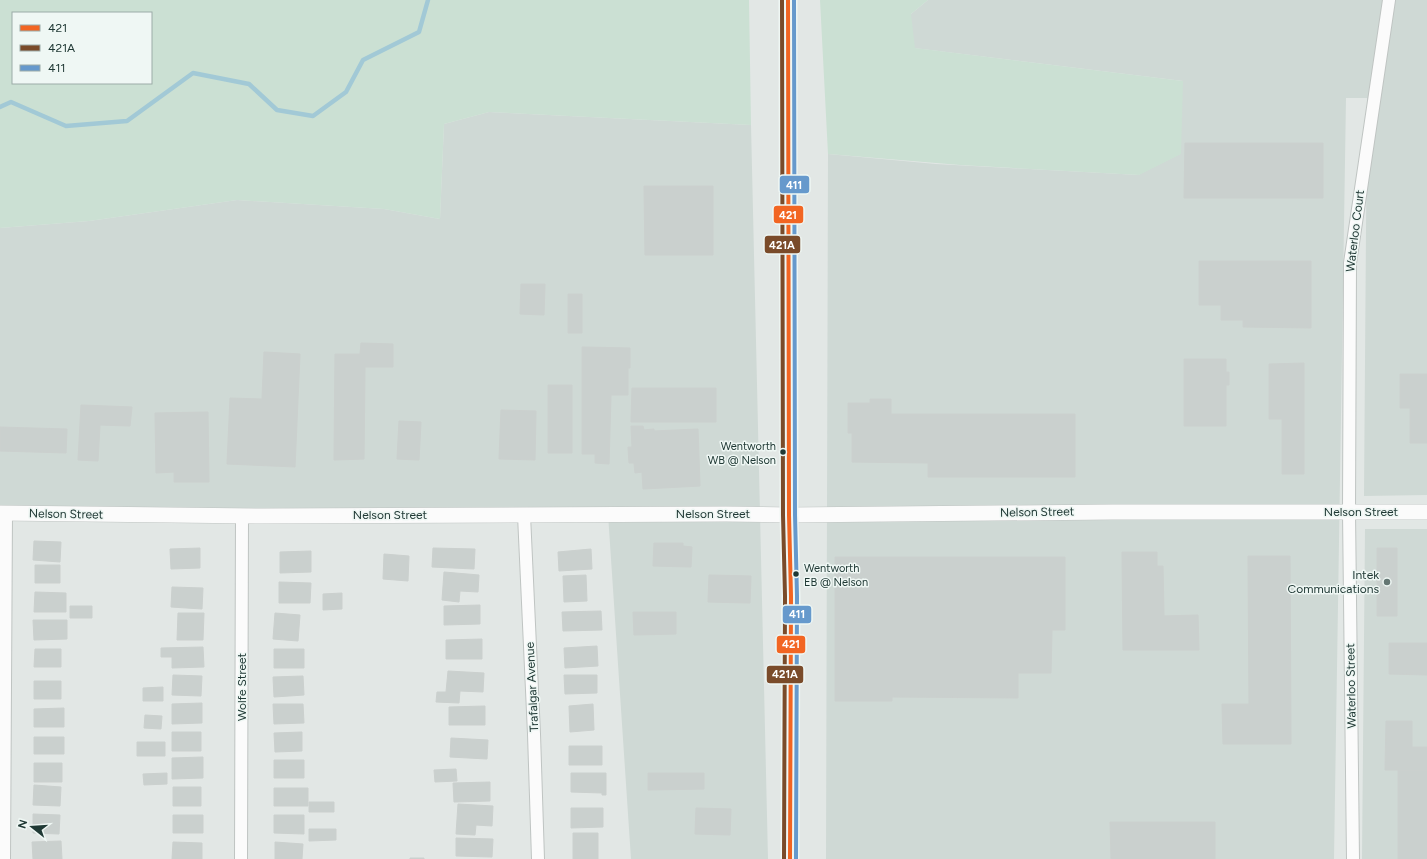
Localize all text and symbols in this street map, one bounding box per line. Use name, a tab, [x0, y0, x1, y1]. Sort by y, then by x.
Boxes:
legend	[12, 12, 152, 84]
text: 421	[48, 21, 67, 35]
text: 421A	[48, 41, 75, 55]
text: 411	[48, 61, 65, 75]
line badge: 411	[779, 175, 810, 194]
text: 411	[786, 179, 802, 192]
street label: Waterloo Court	[1343, 189, 1367, 273]
line badge: 421	[773, 205, 804, 224]
text: 421	[779, 209, 797, 222]
line badge: 421A	[764, 235, 801, 254]
text: 421A	[769, 239, 795, 252]
place label: Wentworth WB @ Nelson	[708, 440, 776, 467]
marker: Wentworth WB @ Nelson	[778, 447, 788, 457]
street label: Nelson Street	[1000, 504, 1075, 520]
street label: Nelson Street	[1324, 505, 1399, 519]
street label: Nelson Street	[29, 506, 104, 522]
street label: Nelson Street	[676, 507, 751, 521]
street label: Nelson Street	[353, 508, 428, 522]
place label: Wentworth EB @ Nelson	[804, 562, 868, 589]
place label: Intek Communications	[1288, 568, 1379, 596]
marker: Wentworth EB @ Nelson	[791, 569, 801, 579]
marker: Intek Communications	[1382, 577, 1392, 587]
line badge: 411	[782, 605, 812, 624]
text: 411	[789, 608, 805, 621]
line badge: 421	[776, 635, 806, 654]
text: 421	[782, 638, 800, 651]
street label: Trafalgar Avenue	[523, 641, 541, 732]
street label: Waterloo Street	[1343, 643, 1359, 729]
street label: Wolfe Street	[235, 652, 249, 721]
line badge: 421A	[766, 665, 804, 684]
text: 421A	[772, 668, 798, 681]
north arrow	[12, 807, 52, 847]
text: N	[15, 818, 30, 830]

